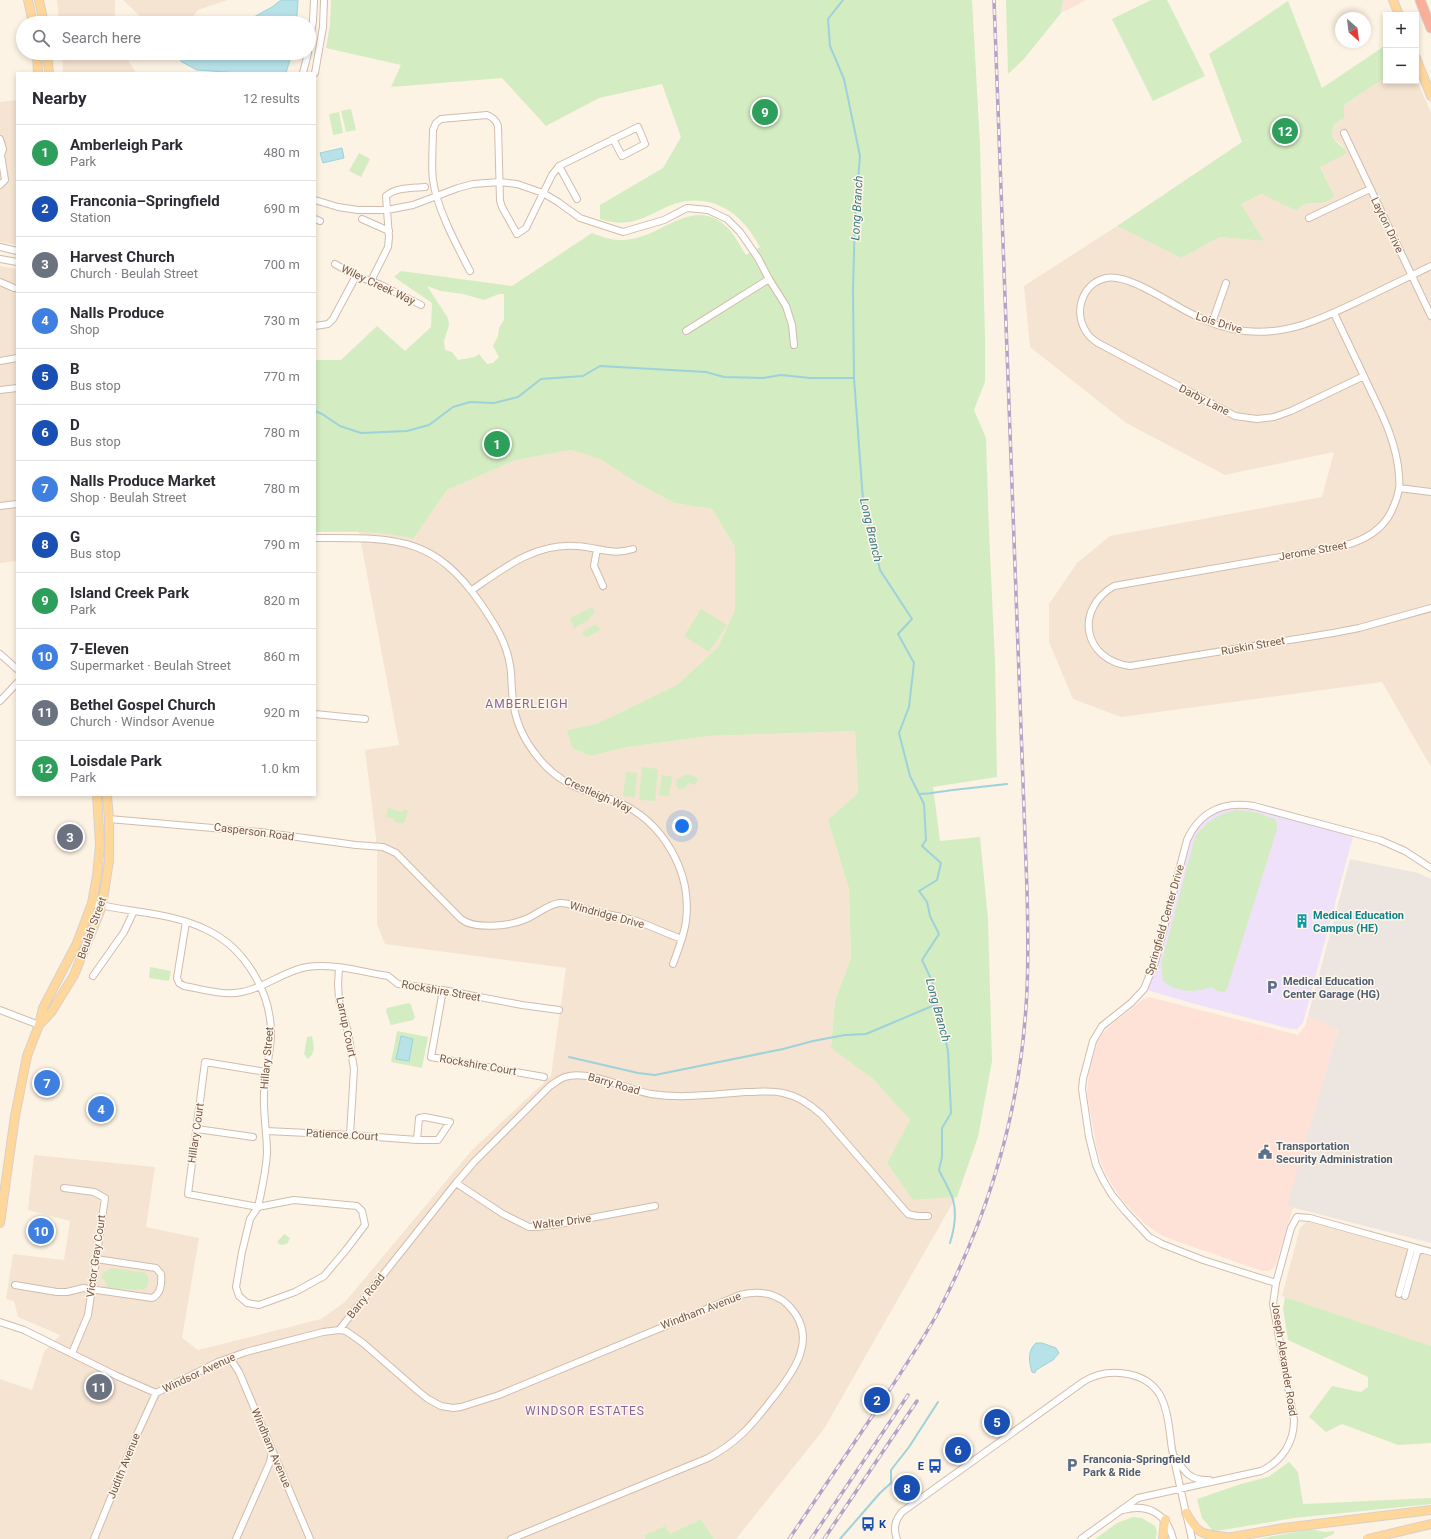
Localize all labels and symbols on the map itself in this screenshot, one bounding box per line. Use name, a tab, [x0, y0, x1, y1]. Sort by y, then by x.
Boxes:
north arrow	[1335, 12, 1371, 48]
pin: 9	[752, 97, 778, 127]
pin: 12	[1272, 116, 1298, 146]
water label: Long Branch	[848, 175, 866, 241]
street label: Layton Drive	[1368, 195, 1406, 255]
street label: Wiley Creek Way	[339, 262, 418, 308]
street label: Lois Drive	[1194, 310, 1244, 336]
street label: Darby Lane	[1177, 382, 1232, 418]
pin: 1	[484, 429, 510, 459]
water label: Long Branch	[857, 497, 885, 563]
street label: Jerome Street	[1278, 539, 1349, 563]
street label: Ruskin Street	[1220, 634, 1286, 658]
district label: AMBERLEIGH	[485, 697, 569, 711]
street label: Crestleigh Way	[562, 774, 635, 816]
your location	[672, 816, 692, 836]
street label: Casperson Road	[213, 821, 295, 843]
pin: 3	[57, 822, 83, 852]
street label: Springfield Center Drive	[1143, 863, 1187, 977]
street label: Beulah Street	[75, 895, 109, 961]
street label: Windridge Drive	[568, 899, 646, 931]
place label: Medical Education Campus (HE)	[1313, 909, 1404, 935]
building icon: Medical Education Campus (HE)	[1294, 913, 1310, 929]
place label: Medical Education Center Garage (HG)	[1283, 975, 1380, 1001]
water label: Long Branch	[923, 977, 953, 1043]
street label: Rockshire Street	[400, 978, 482, 1004]
parking icon: Medical Education Center Garage (HG)	[1264, 979, 1280, 995]
street label: Larrup Court	[333, 996, 359, 1059]
street label: Hillary Street	[258, 1026, 276, 1090]
street label: Rockshire Court	[438, 1052, 518, 1078]
pin: 7	[34, 1068, 60, 1098]
street label: Barry Road	[586, 1070, 642, 1098]
pin: 4	[88, 1094, 114, 1124]
street label: Hillary Court	[185, 1102, 207, 1164]
street label: Patience Court	[305, 1127, 379, 1143]
place label: Transportation Security Administration	[1276, 1140, 1393, 1166]
public building icon: Transportation Security Administration	[1257, 1144, 1273, 1160]
street label: Walter Drive	[532, 1212, 592, 1232]
street label: Victor Gray Court	[84, 1213, 108, 1298]
pin: 10	[28, 1216, 54, 1246]
street label: Barry Road	[344, 1271, 388, 1321]
street label: Windham Avenue	[659, 1290, 743, 1332]
street label: Joseph Alexander Road	[1269, 1301, 1299, 1417]
street label: Windsor Avenue	[160, 1350, 238, 1396]
pin: 11	[86, 1372, 112, 1402]
pin: 2	[864, 1385, 890, 1415]
district label: WINDSOR ESTATES	[525, 1404, 645, 1418]
street label: Windham Avenue	[248, 1406, 294, 1490]
pin: 5	[984, 1407, 1010, 1437]
street label: Judith Avenue	[105, 1431, 143, 1501]
pin: 6	[945, 1435, 971, 1465]
place label: Franconia-Springfield Park & Ride	[1083, 1453, 1190, 1479]
parking icon: Franconia-Springfield Park & Ride	[1064, 1457, 1080, 1473]
bus stop icon: E	[927, 1458, 943, 1474]
place label: E	[918, 1460, 924, 1473]
pin: 8	[894, 1473, 920, 1503]
bus stop icon: K	[860, 1516, 876, 1532]
place label: K	[879, 1518, 887, 1531]

